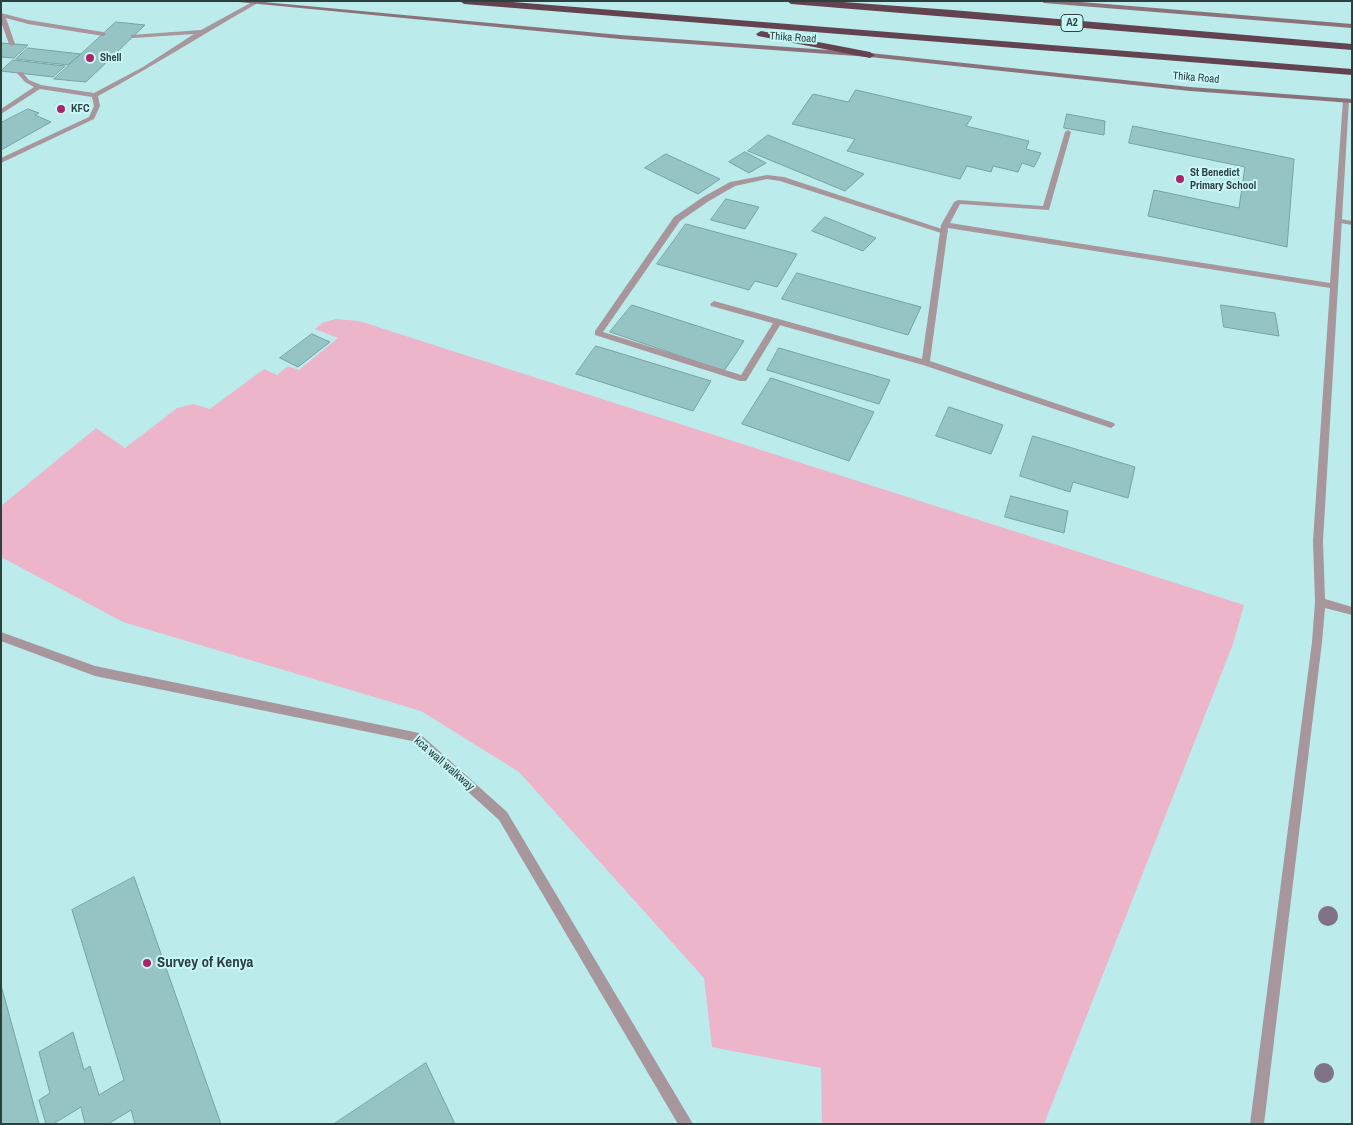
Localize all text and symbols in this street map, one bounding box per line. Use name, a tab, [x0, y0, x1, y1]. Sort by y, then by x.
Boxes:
road number: A2	[1061, 14, 1083, 32]
street label: Thika Road	[769, 30, 817, 46]
place label: Shell	[100, 51, 122, 65]
marker: Shell	[84, 52, 96, 64]
street label: Thika Road	[1172, 69, 1220, 87]
place label: KFC	[71, 102, 90, 116]
marker: KFC	[55, 103, 67, 115]
place label: St Benedict Primary School	[1190, 166, 1256, 192]
marker: St Benedict Primary School	[1174, 173, 1186, 185]
street label: kca wall walkway	[411, 734, 477, 794]
place label: Survey of Kenya	[157, 954, 253, 972]
marker: Survey of Kenya	[141, 957, 153, 969]

